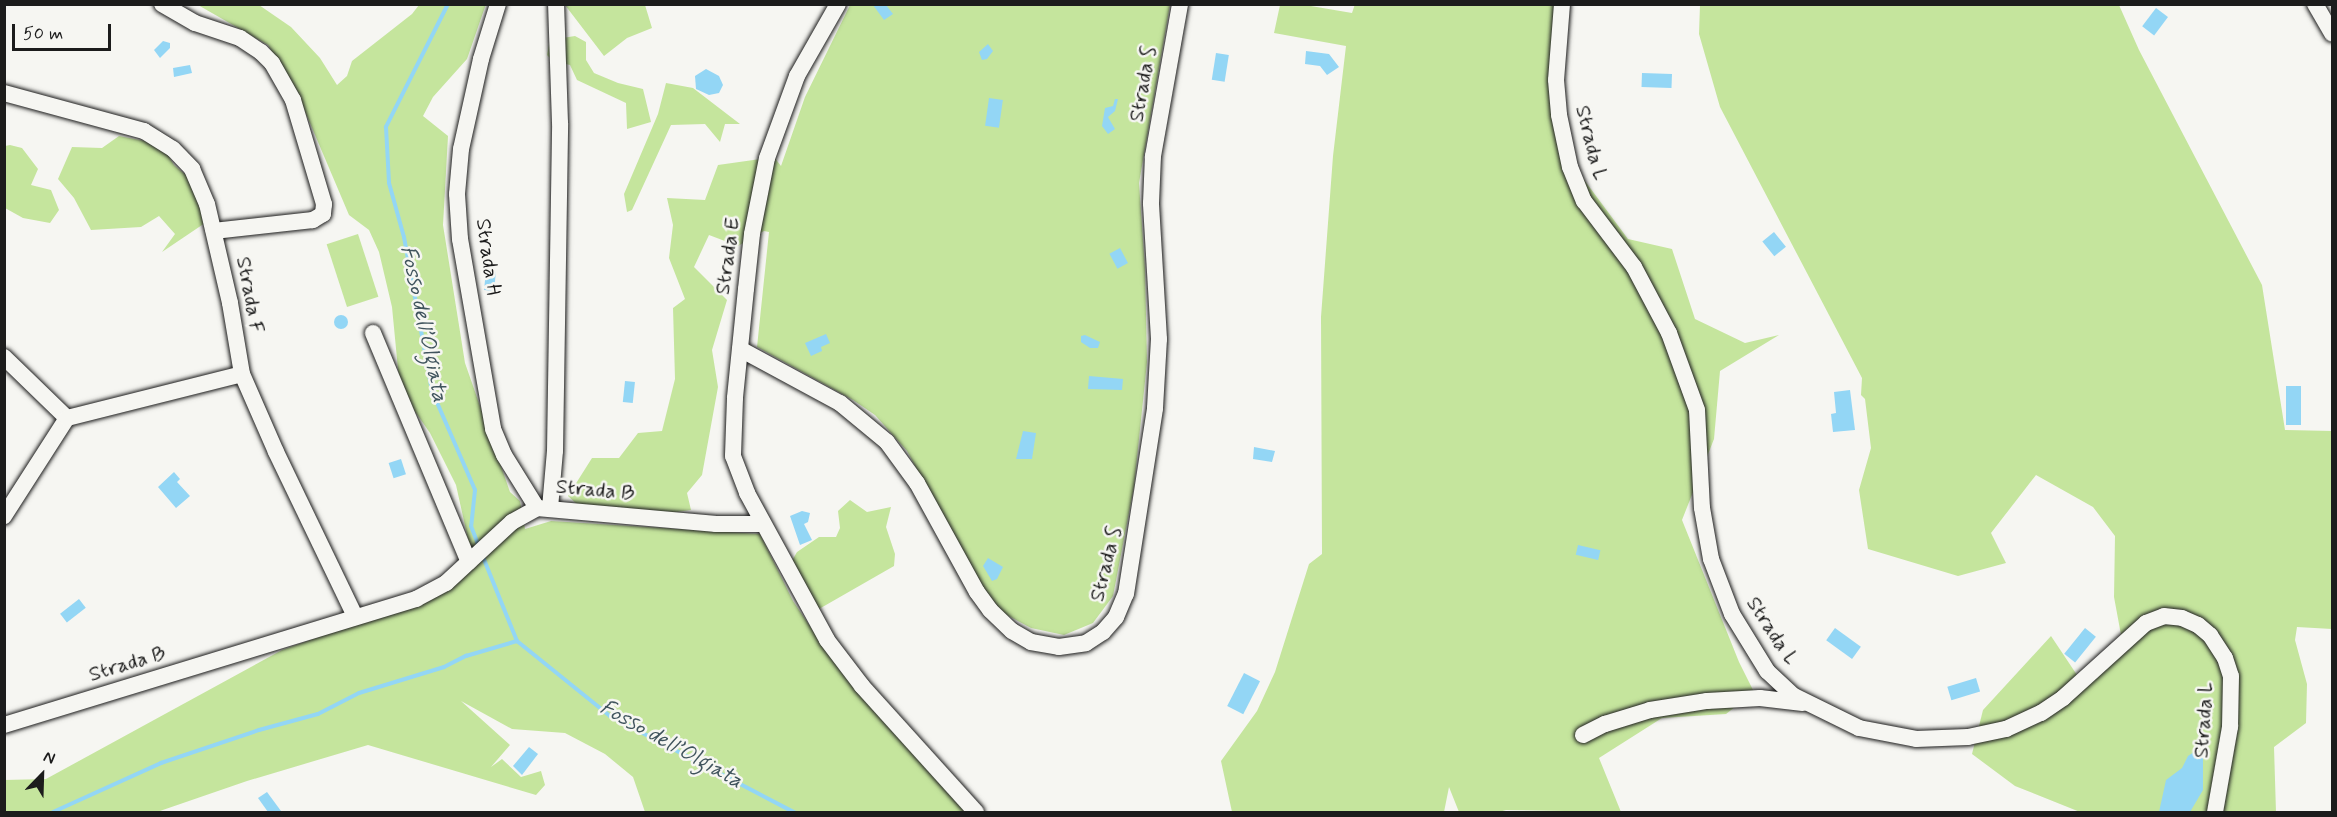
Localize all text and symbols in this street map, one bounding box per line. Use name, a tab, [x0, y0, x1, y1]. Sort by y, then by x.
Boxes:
scale bar	[15, 12, 114, 50]
text: 50 m	[23, 22, 63, 46]
street label: Strada S	[1124, 44, 1162, 124]
street label: Strada L	[1569, 102, 1613, 184]
street label: Strada H	[470, 216, 506, 298]
street label: Strada E	[710, 216, 746, 296]
water label: Fosso dell’Olgiata	[393, 243, 453, 405]
street label: Strada F	[230, 255, 270, 335]
street label: Strada B	[555, 474, 635, 506]
street label: Strada S	[1084, 523, 1128, 605]
street label: Strada L	[1740, 591, 1804, 671]
street label: Strada B	[86, 640, 168, 688]
street label: Strada L	[2189, 680, 2219, 760]
water label: Fosso dell’Olgiata	[595, 695, 747, 795]
north arrow	[12, 745, 72, 805]
text: N	[40, 746, 58, 770]

